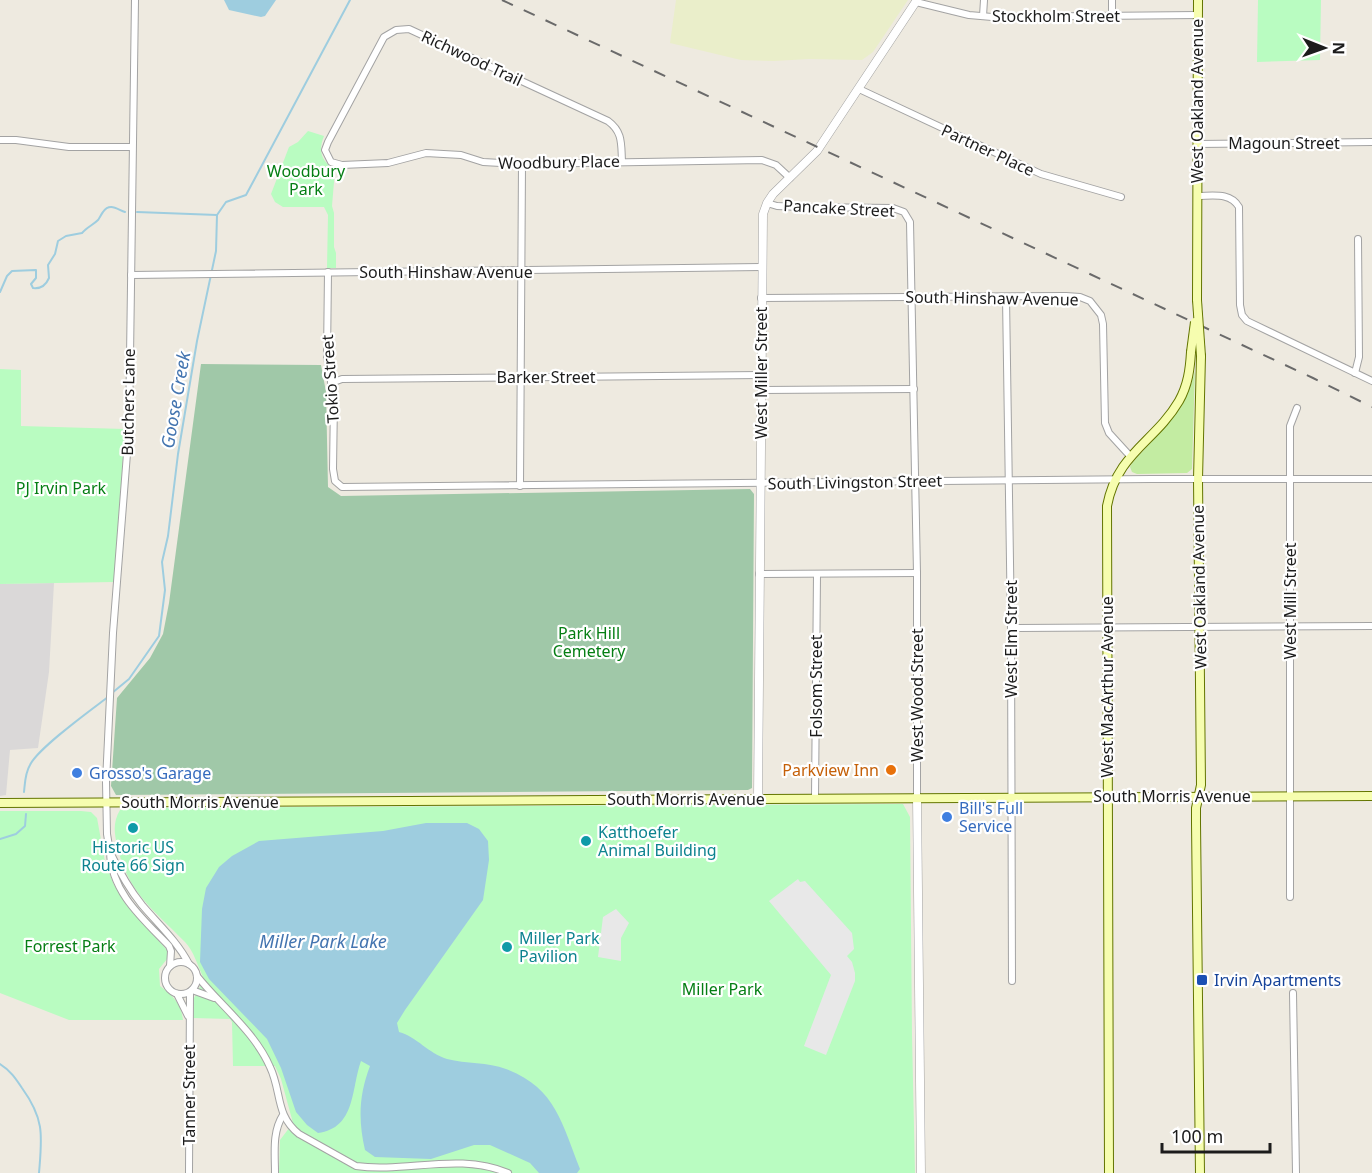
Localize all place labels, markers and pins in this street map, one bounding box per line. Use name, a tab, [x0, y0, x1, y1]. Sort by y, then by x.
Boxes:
place label: Parkview Inn	[782, 759, 879, 781]
place label: Grosso's Garage	[89, 762, 211, 784]
marker: Parkview Inn	[884, 763, 898, 777]
marker: Grosso's Garage	[70, 766, 84, 780]
place label: Bill's Full Service	[959, 797, 1023, 837]
marker: Bill's Full Service	[940, 810, 954, 824]
marker: Historic US Route 66 Sign	[126, 821, 140, 835]
place label: Katthoefer Animal Building	[598, 821, 717, 861]
marker: Katthoefer Animal Building	[579, 834, 593, 848]
place label: Historic US Route 66 Sign	[81, 836, 185, 876]
place label: Miller Park Pavilion	[519, 927, 600, 967]
marker: Miller Park Pavilion	[500, 940, 514, 954]
place label: Irvin Apartments	[1214, 969, 1341, 991]
marker: Irvin Apartments	[1195, 973, 1209, 987]

